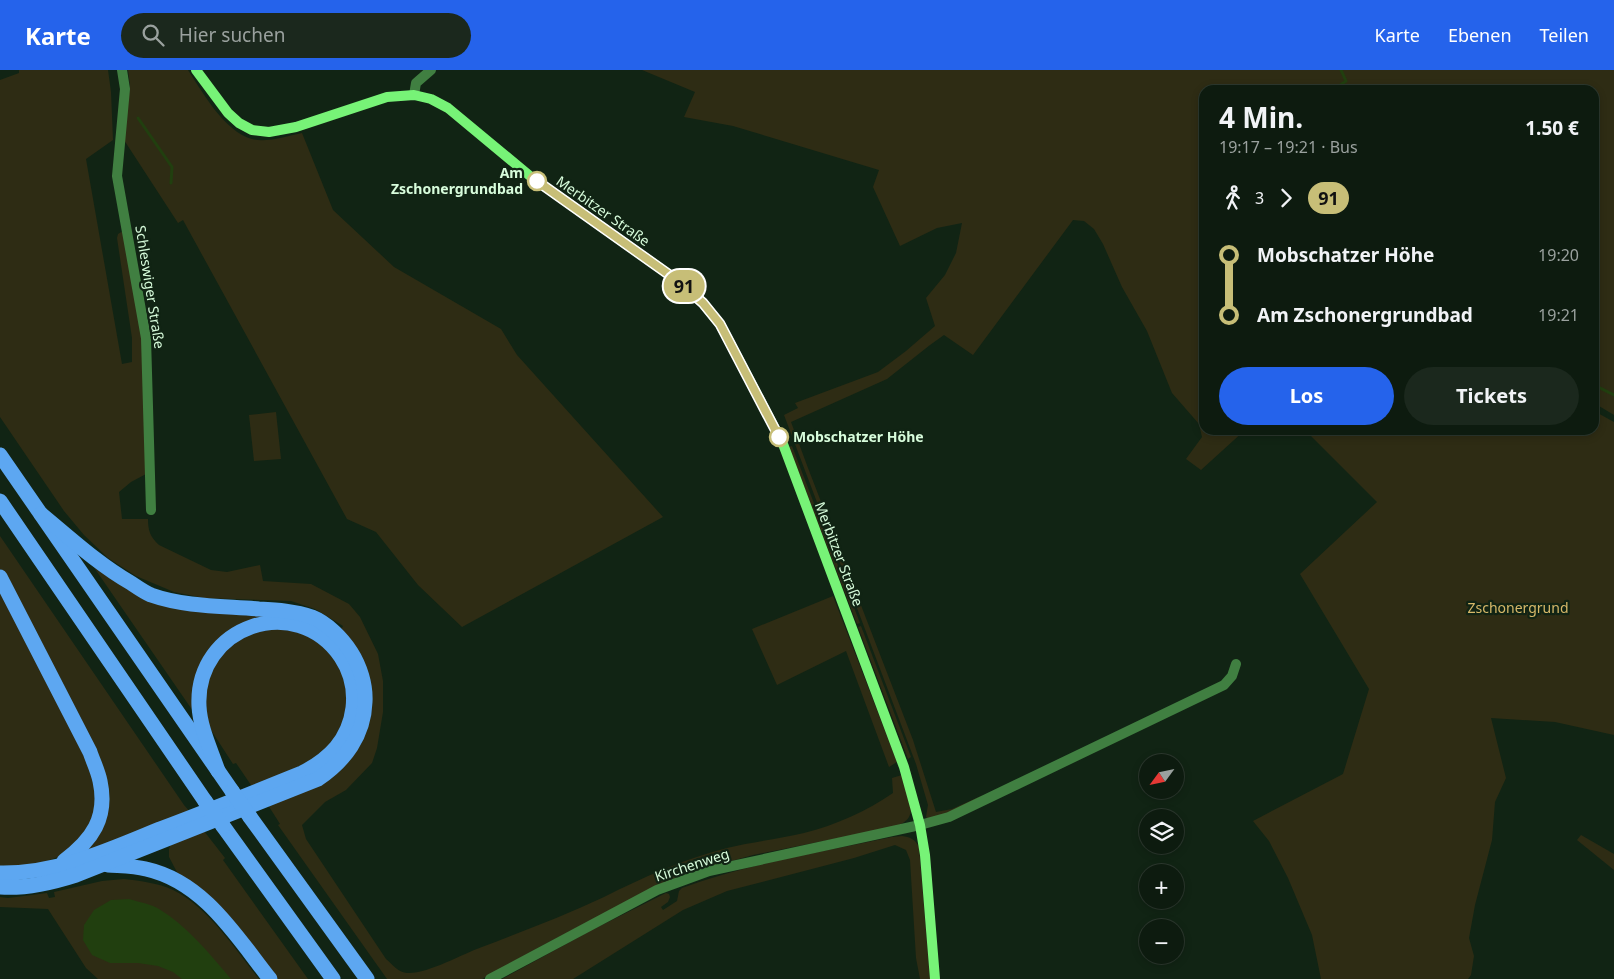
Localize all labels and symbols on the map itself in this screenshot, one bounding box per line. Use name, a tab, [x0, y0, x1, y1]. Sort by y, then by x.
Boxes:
place label: Am Zschonergrundbad	[391, 163, 523, 198]
marker: Am Zschonergrundbad	[527, 171, 547, 191]
street label: Merbitzer Straße	[553, 171, 654, 250]
street label: Schleswiger Straße	[131, 224, 170, 350]
line badge: 91	[662, 270, 706, 302]
marker: Mobschatzer Höhe	[769, 427, 789, 447]
place label: Mobschatzer Höhe	[793, 427, 924, 446]
street label: Merbitzer Straße	[811, 499, 868, 609]
park label: Zschonergrund	[1467, 598, 1569, 617]
north arrow	[1139, 754, 1184, 799]
street label: Kirchenweg	[652, 844, 732, 885]

